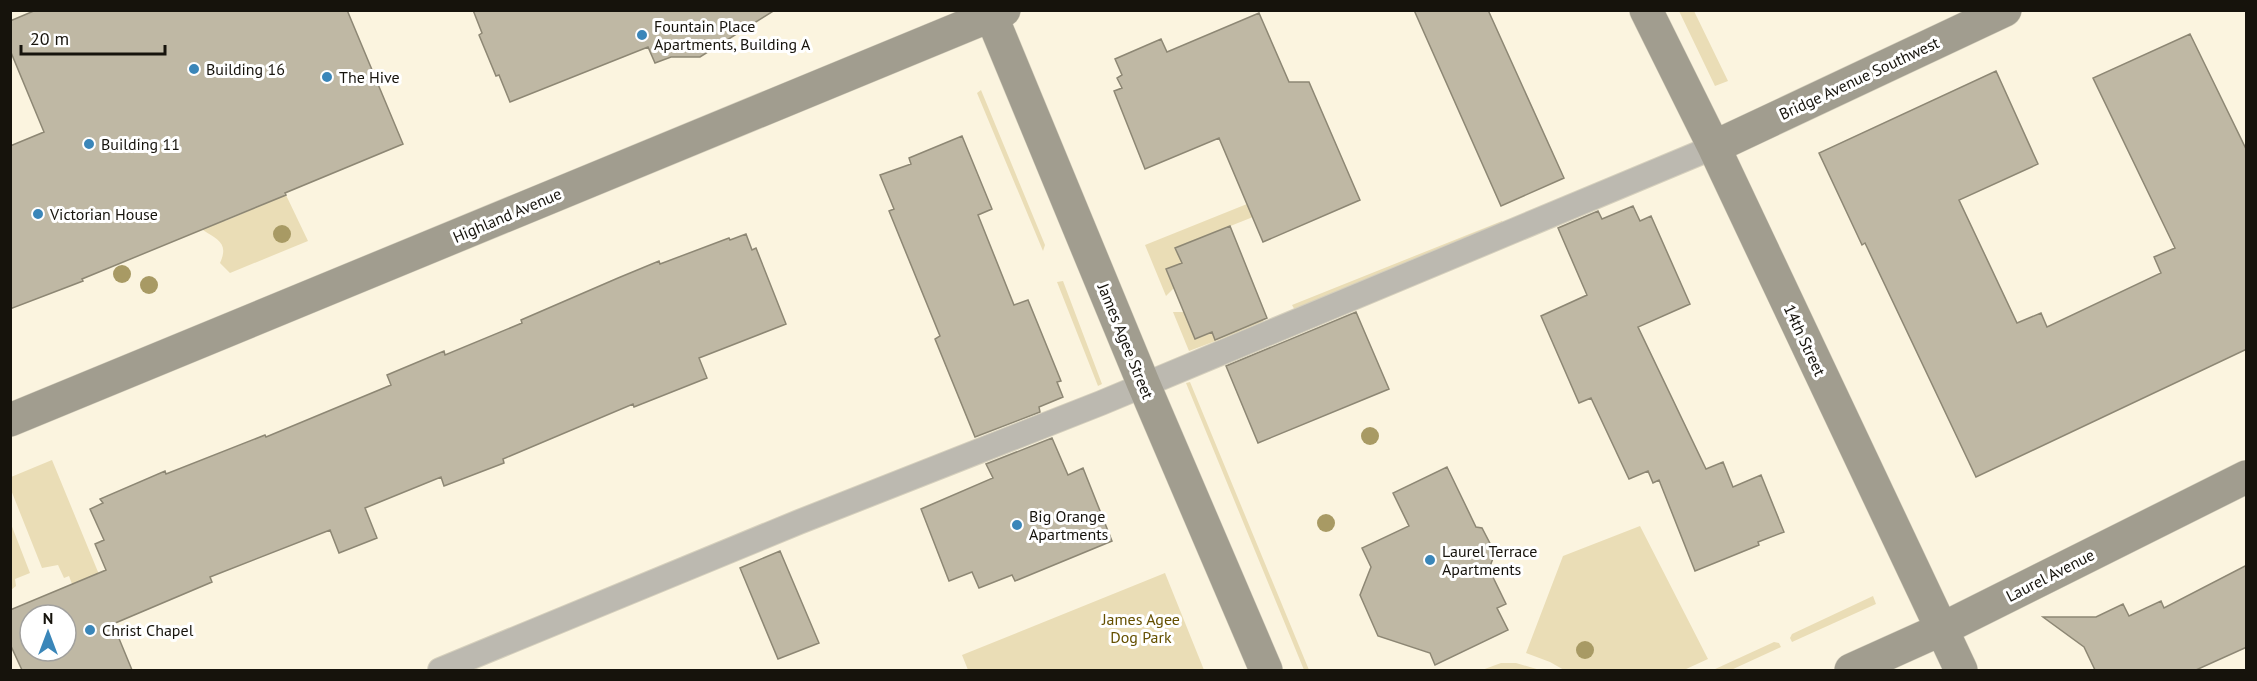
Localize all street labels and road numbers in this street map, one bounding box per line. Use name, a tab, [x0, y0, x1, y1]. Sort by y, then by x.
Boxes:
street label: Bridge Avenue Southwest	[1776, 32, 1943, 124]
street label: Highland Avenue	[450, 183, 564, 247]
street label: James Agee Street	[1093, 279, 1159, 402]
street label: 14th Street	[1780, 301, 1831, 380]
street label: Laurel Avenue	[2002, 544, 2098, 606]

